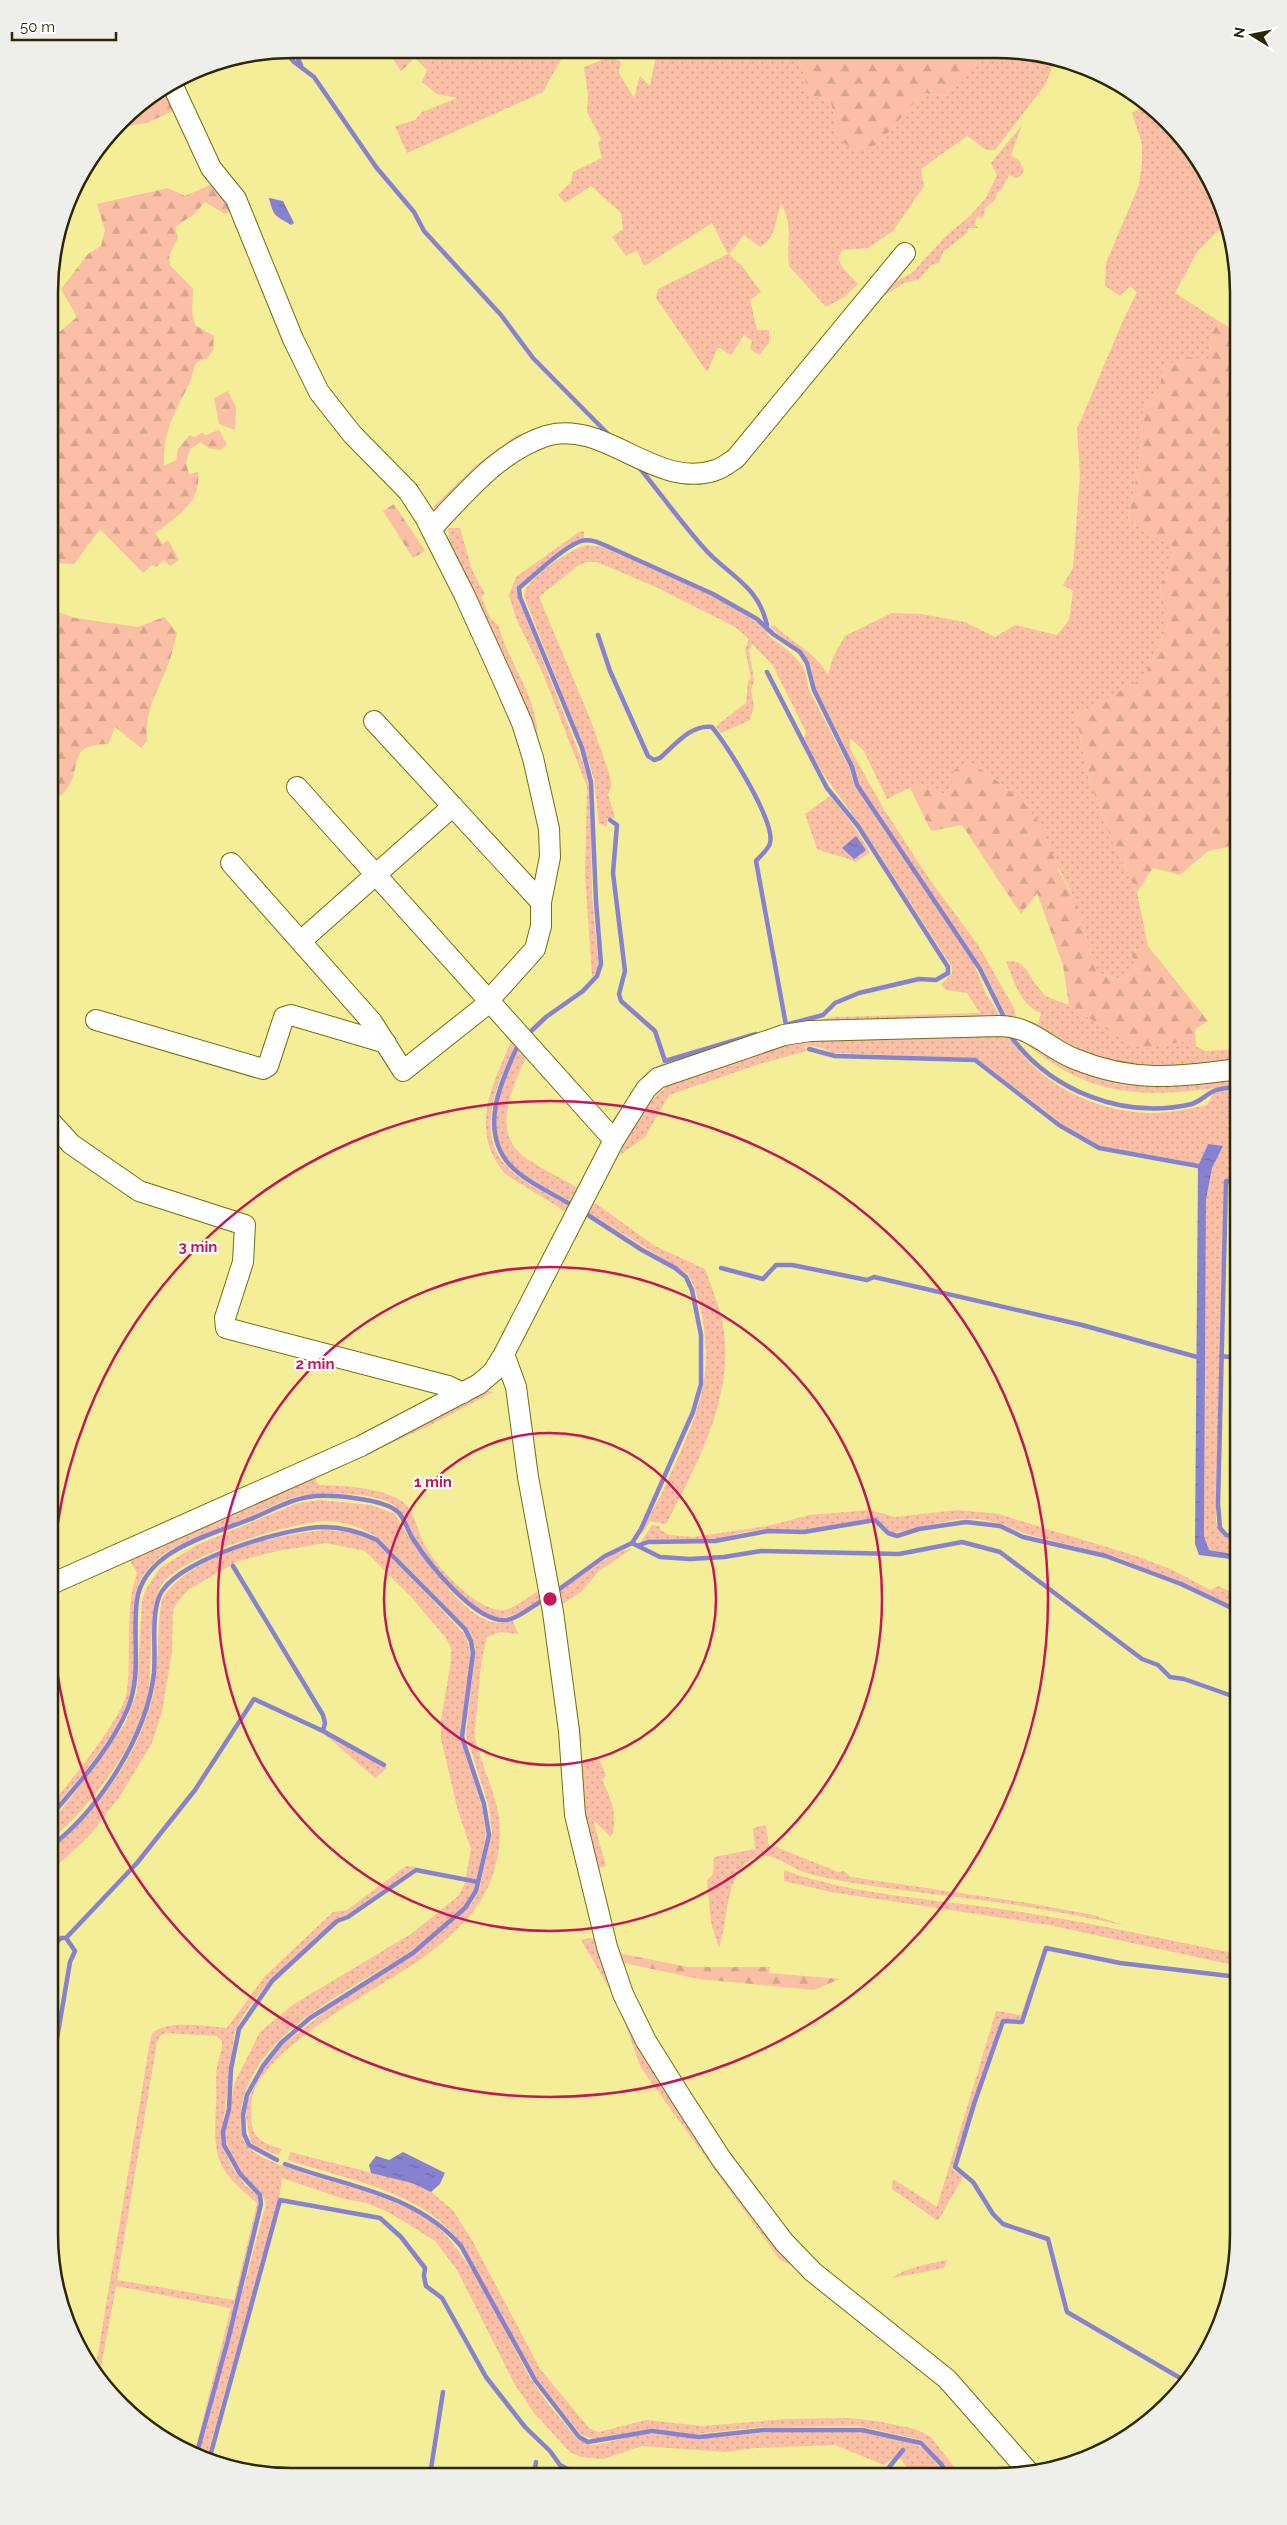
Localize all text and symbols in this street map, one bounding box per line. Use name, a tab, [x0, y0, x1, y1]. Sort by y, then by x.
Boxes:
scale bar	[12, 10, 116, 42]
north arrow	[1227, 10, 1277, 60]
text: 50 m	[20, 18, 55, 36]
text: N	[1230, 26, 1248, 39]
text: 3 min	[179, 1238, 217, 1256]
text: 2 min	[296, 1355, 334, 1373]
text: 1 min	[414, 1473, 452, 1491]
centre of rings	[541, 1590, 559, 1608]

